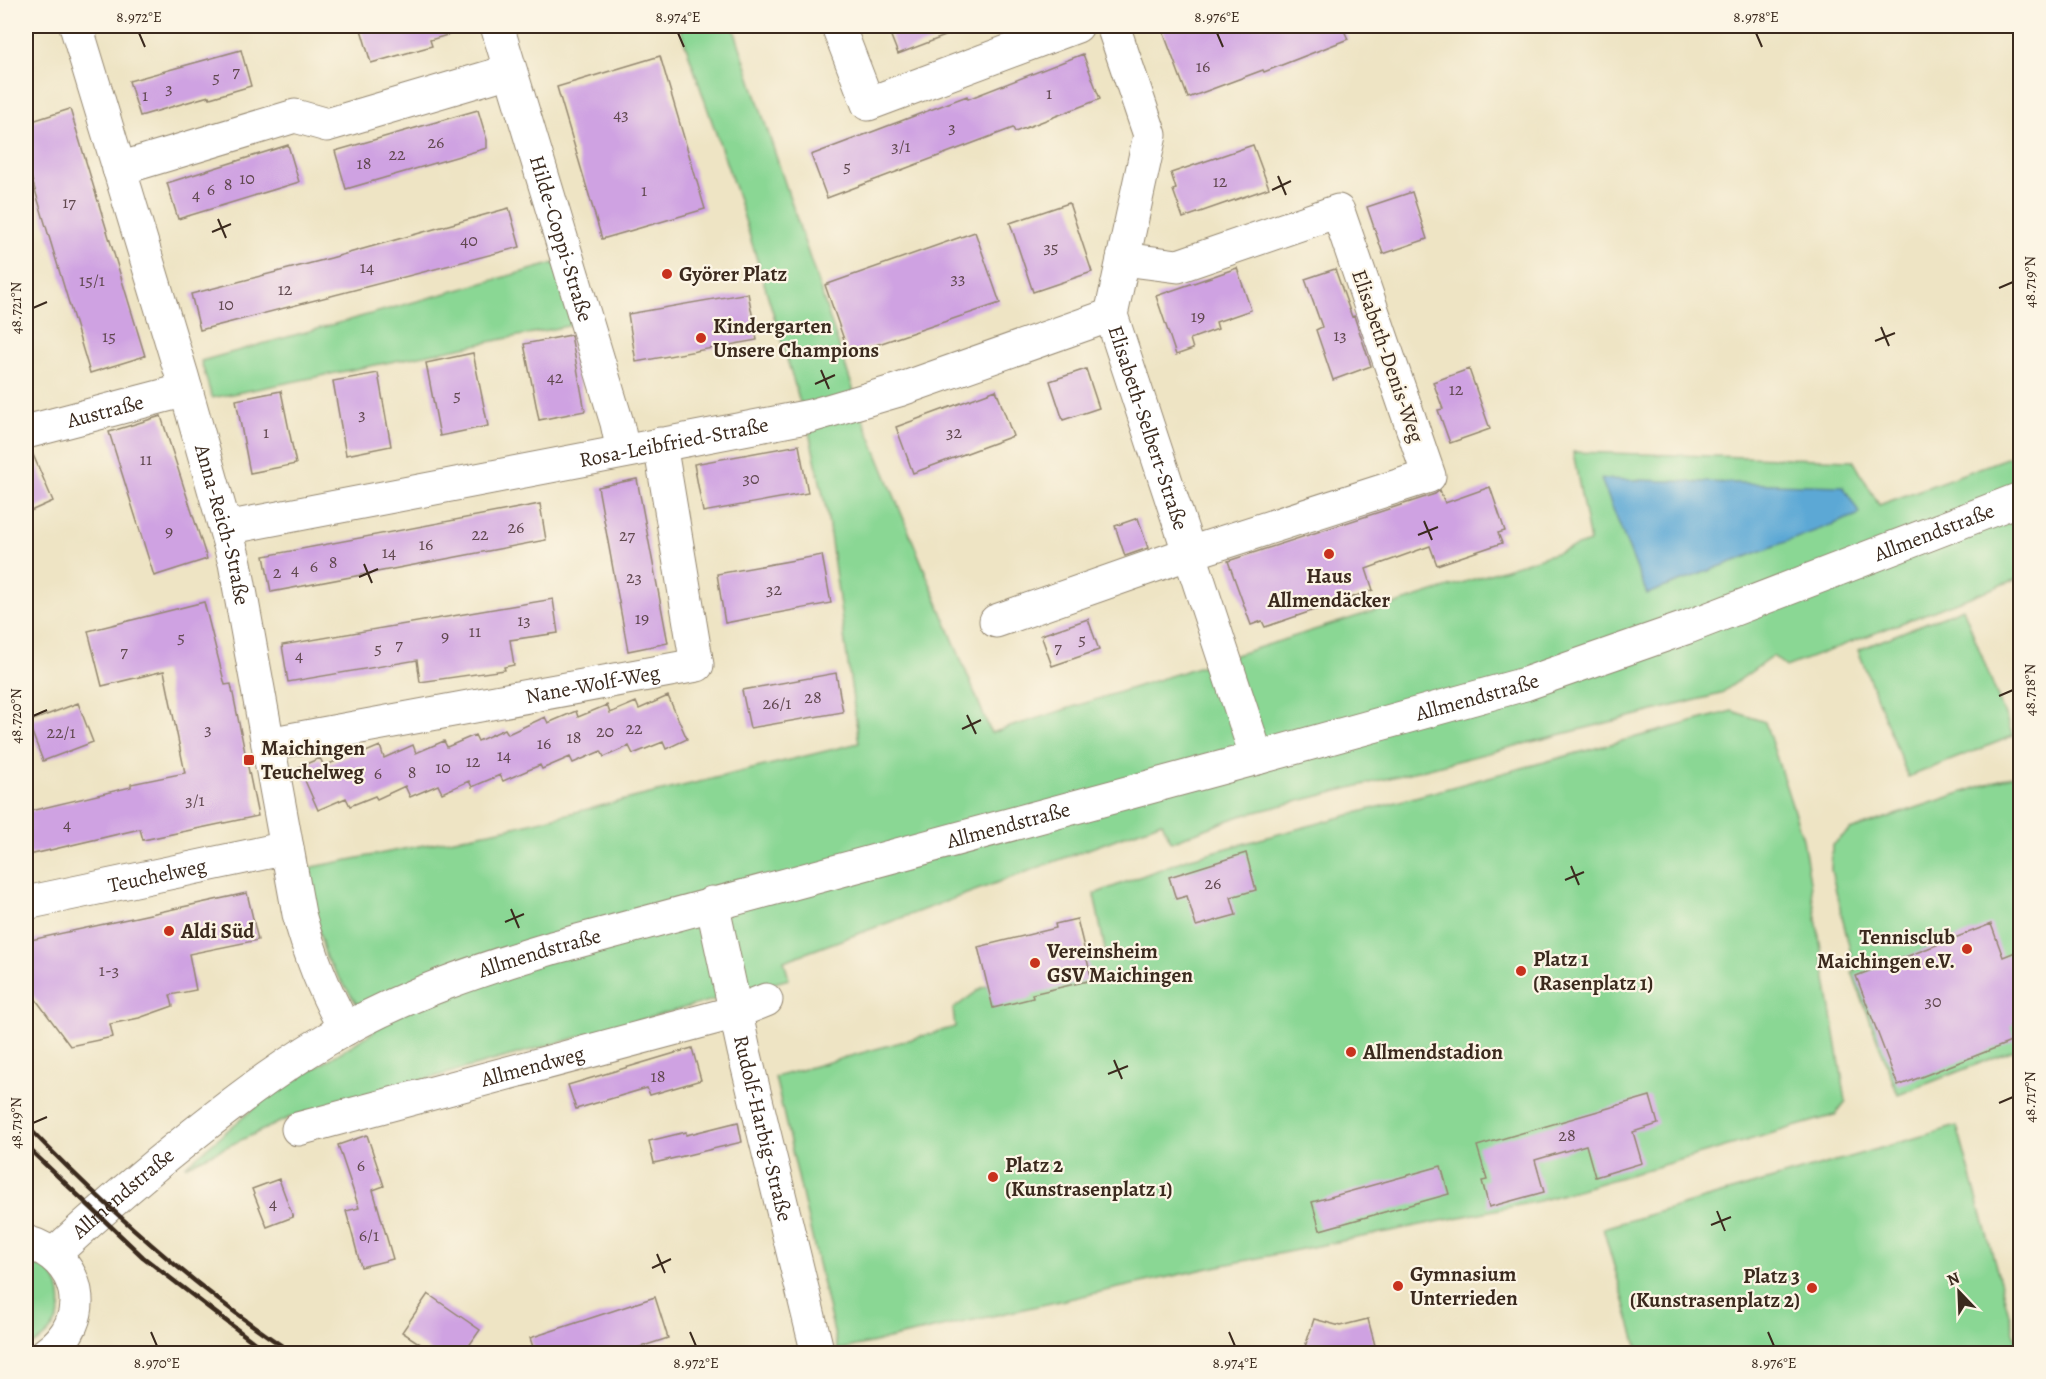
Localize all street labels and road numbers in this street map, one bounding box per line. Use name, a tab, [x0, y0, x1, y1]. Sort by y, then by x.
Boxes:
street label: Hilde-Coppi-Straße	[523, 152, 600, 325]
street label: Elisabeth-Denis-Weg	[1345, 266, 1431, 447]
street label: Elisabeth-Selbert-Straße	[1101, 322, 1195, 534]
street label: Austraße	[63, 388, 147, 435]
street label: Rosa-Leibfried-Straße	[577, 410, 771, 474]
street label: Anna-Reich-Straße	[188, 440, 256, 607]
street label: Allmendstraße	[1869, 496, 1998, 568]
street label: Nane-Wolf-Weg	[523, 658, 663, 710]
street label: Allmendstraße	[1412, 666, 1543, 728]
street label: Allmendstraße	[943, 795, 1073, 855]
street label: Teuchelweg	[105, 851, 209, 899]
street label: Allmendstraße	[473, 921, 604, 985]
street label: Rudolf-Harbig-Straße	[727, 1033, 799, 1224]
street label: Allmendweg	[477, 1039, 588, 1094]
street label: Allmendstraße	[65, 1141, 180, 1246]

